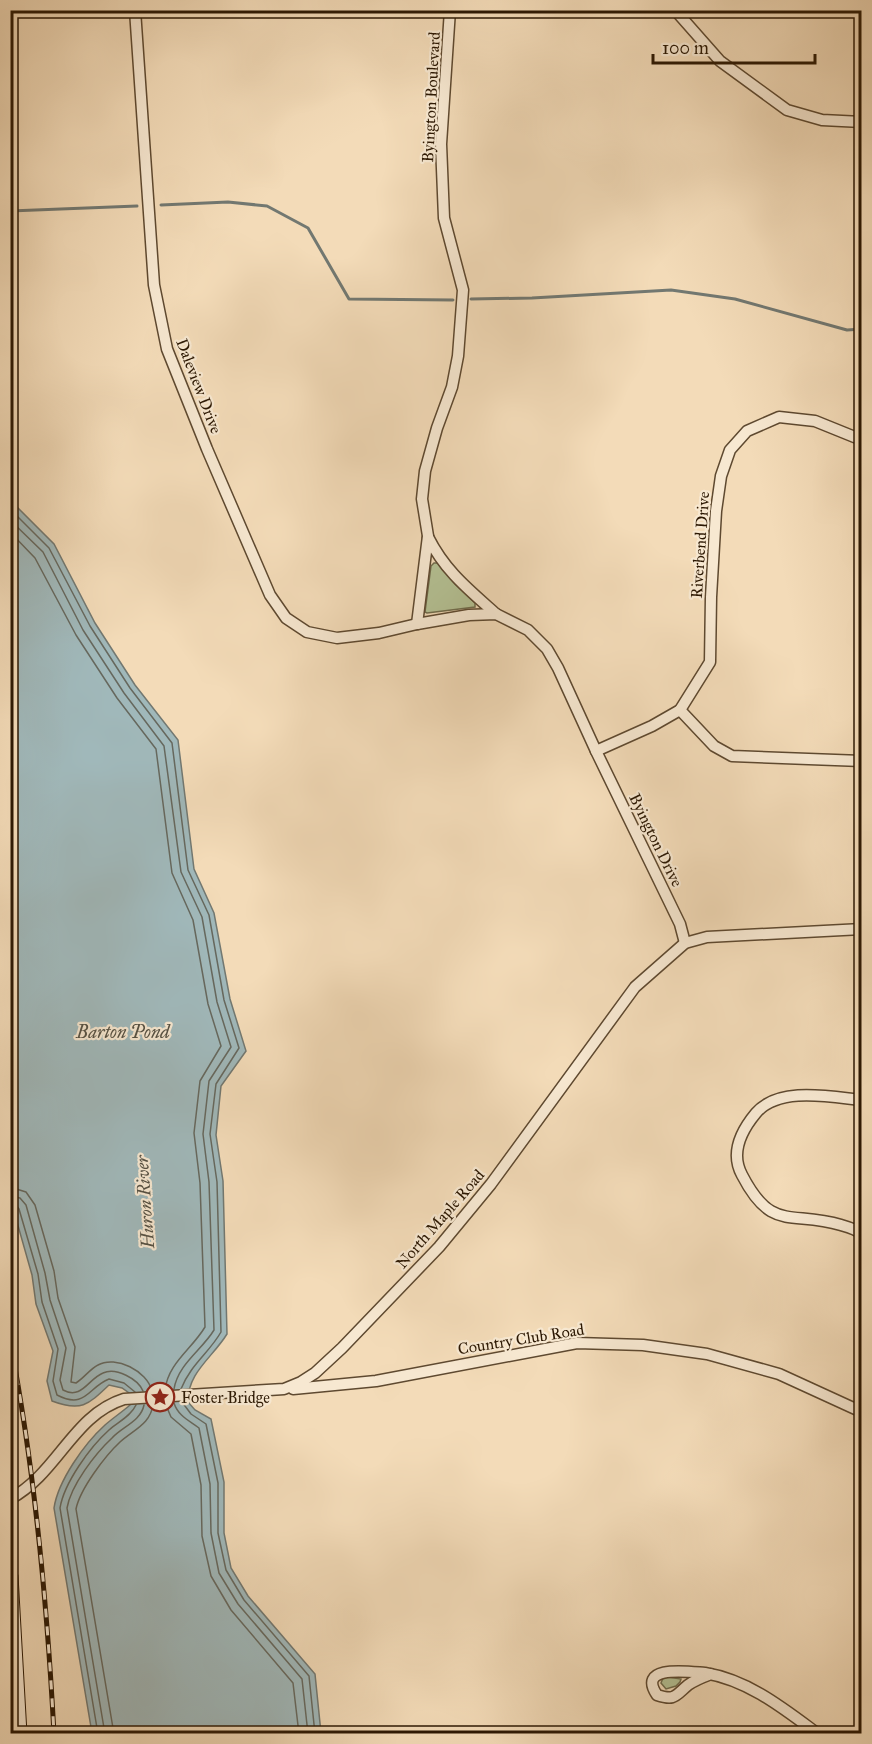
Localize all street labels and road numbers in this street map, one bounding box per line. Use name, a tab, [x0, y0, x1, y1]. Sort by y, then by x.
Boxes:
street label: Byington Boulevard	[418, 31, 445, 163]
street label: Daleview Drive	[172, 336, 226, 436]
street label: Riverbend Drive	[687, 491, 713, 599]
street label: Byington Drive	[624, 790, 687, 891]
street label: North Maple Road	[392, 1166, 488, 1272]
street label: Country Club Road	[456, 1320, 586, 1358]

